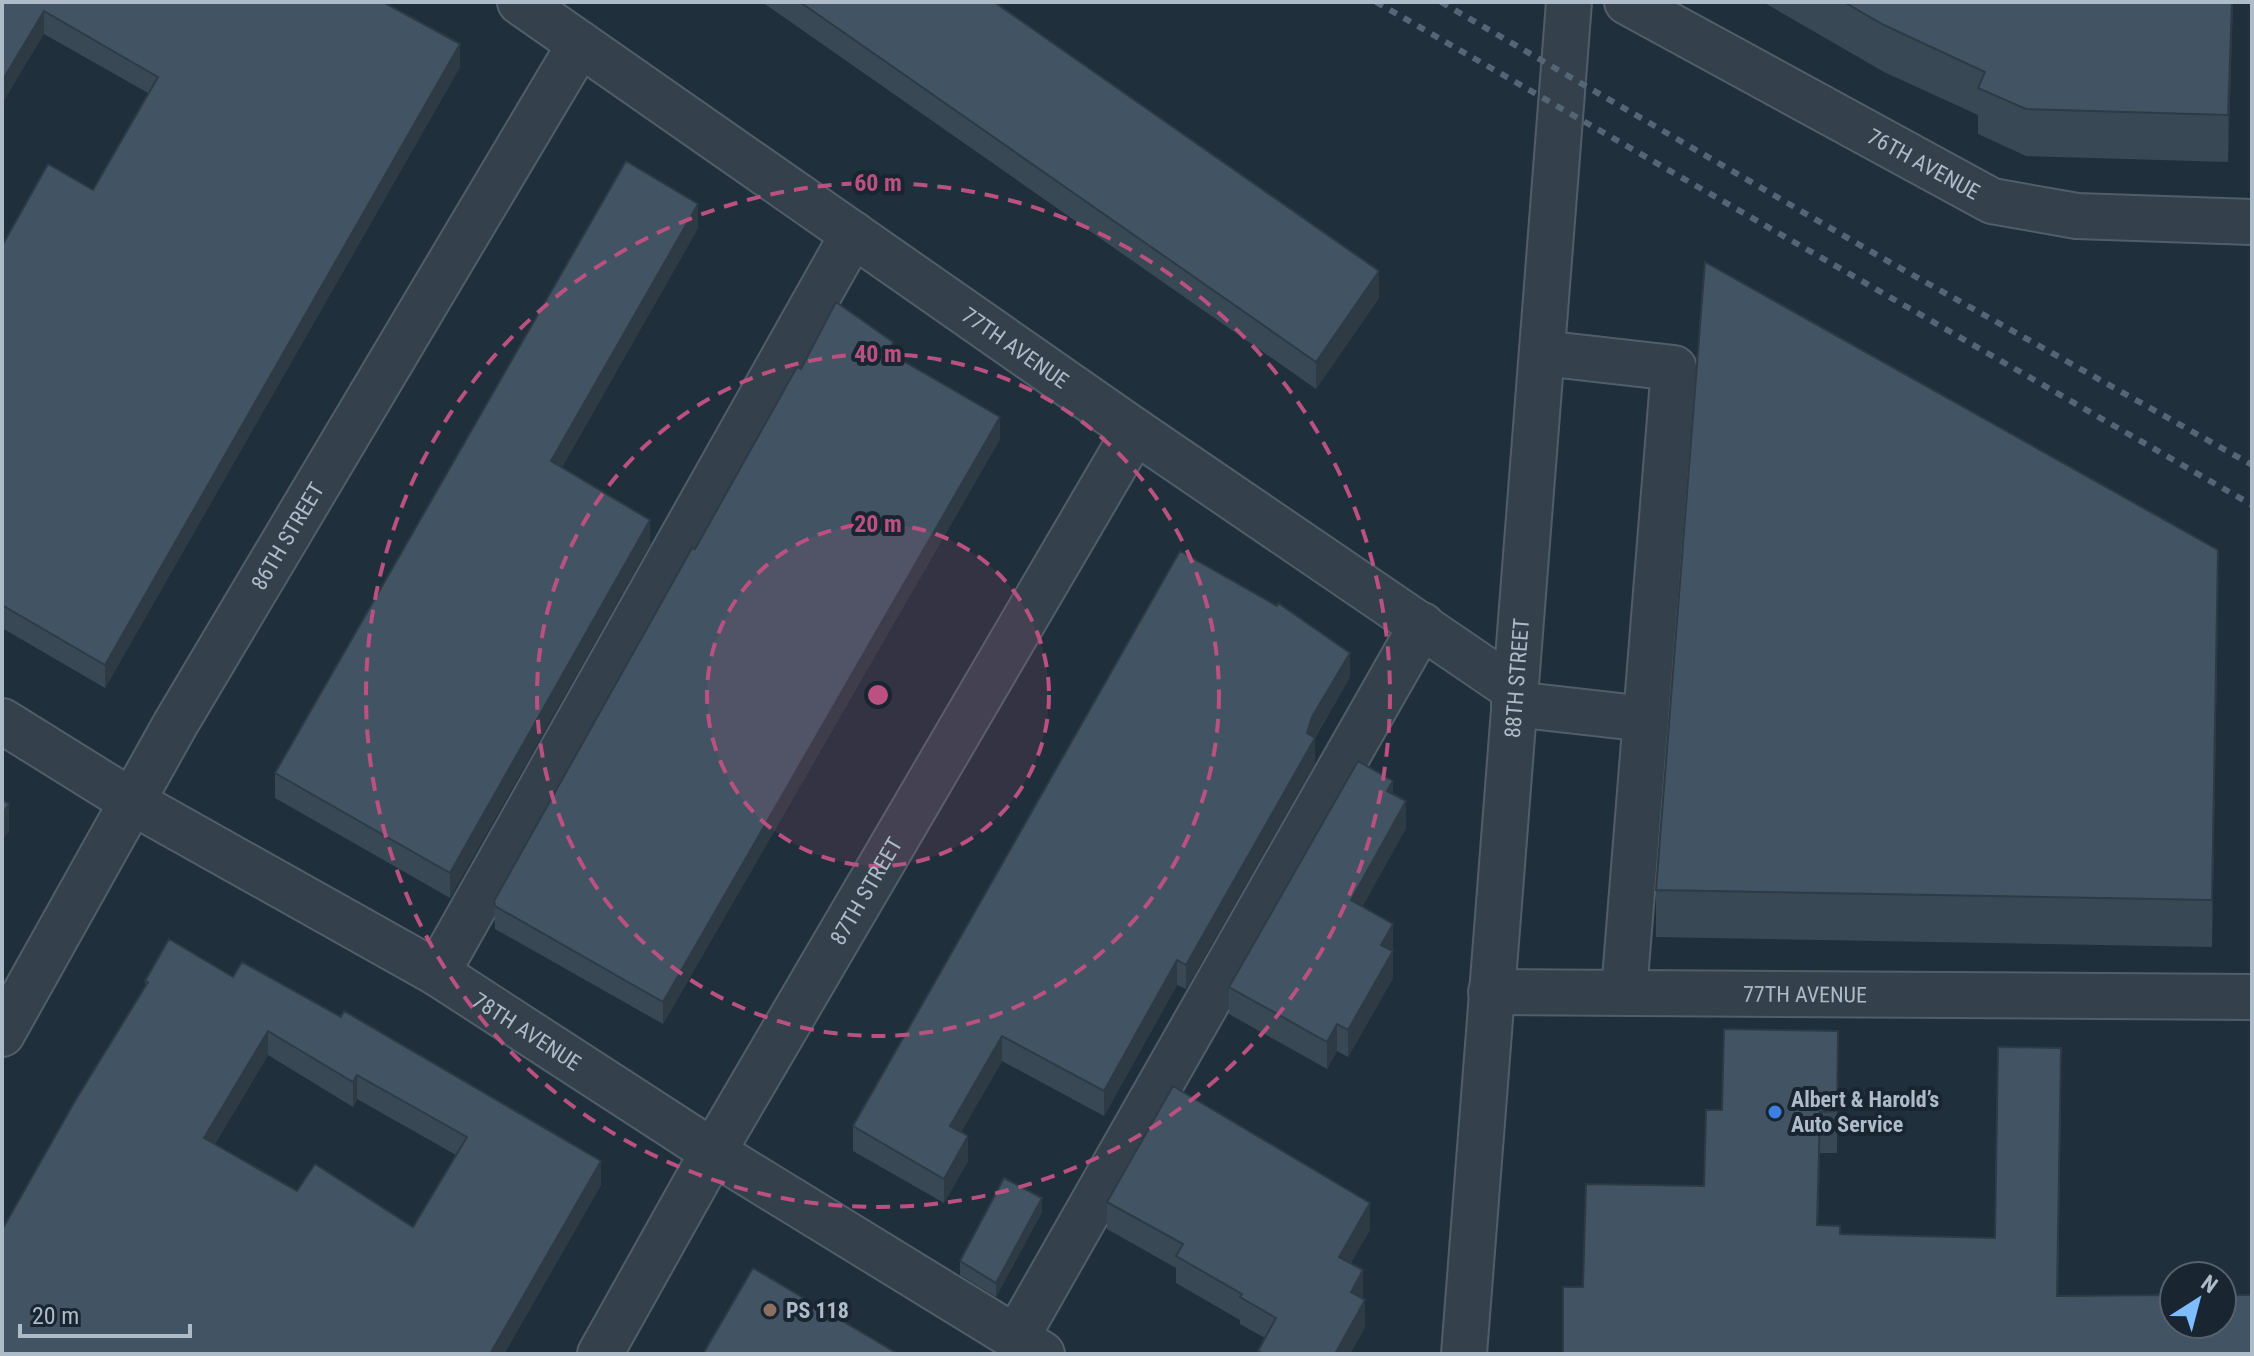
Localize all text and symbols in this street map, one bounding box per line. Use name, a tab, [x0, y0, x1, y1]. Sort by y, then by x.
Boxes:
street label: 76TH AVENUE	[1863, 123, 1984, 204]
text: 60 m	[854, 169, 902, 197]
street label: 77TH AVENUE	[957, 302, 1073, 393]
text: 40 m	[854, 340, 902, 368]
street label: 86TH STREET	[246, 478, 329, 594]
text: 20 m	[854, 510, 902, 538]
street label: 88TH STREET	[1499, 617, 1534, 739]
centre of rings	[864, 681, 892, 709]
street label: 87TH STREET	[825, 833, 907, 949]
street label: 77TH AVENUE	[1743, 981, 1867, 1007]
street label: 78TH AVENUE	[468, 987, 586, 1076]
place label: Albert & Harold’s Auto Service	[1791, 1087, 1939, 1137]
marker: Albert & Harold’s Auto Service	[1766, 1103, 1784, 1121]
north arrow	[2158, 1260, 2238, 1340]
text: N	[2197, 1270, 2222, 1298]
scale bar	[20, 1288, 190, 1338]
place label: PS 118	[786, 1298, 849, 1323]
marker: PS 118	[761, 1301, 779, 1319]
text: 20 m	[32, 1302, 79, 1330]

